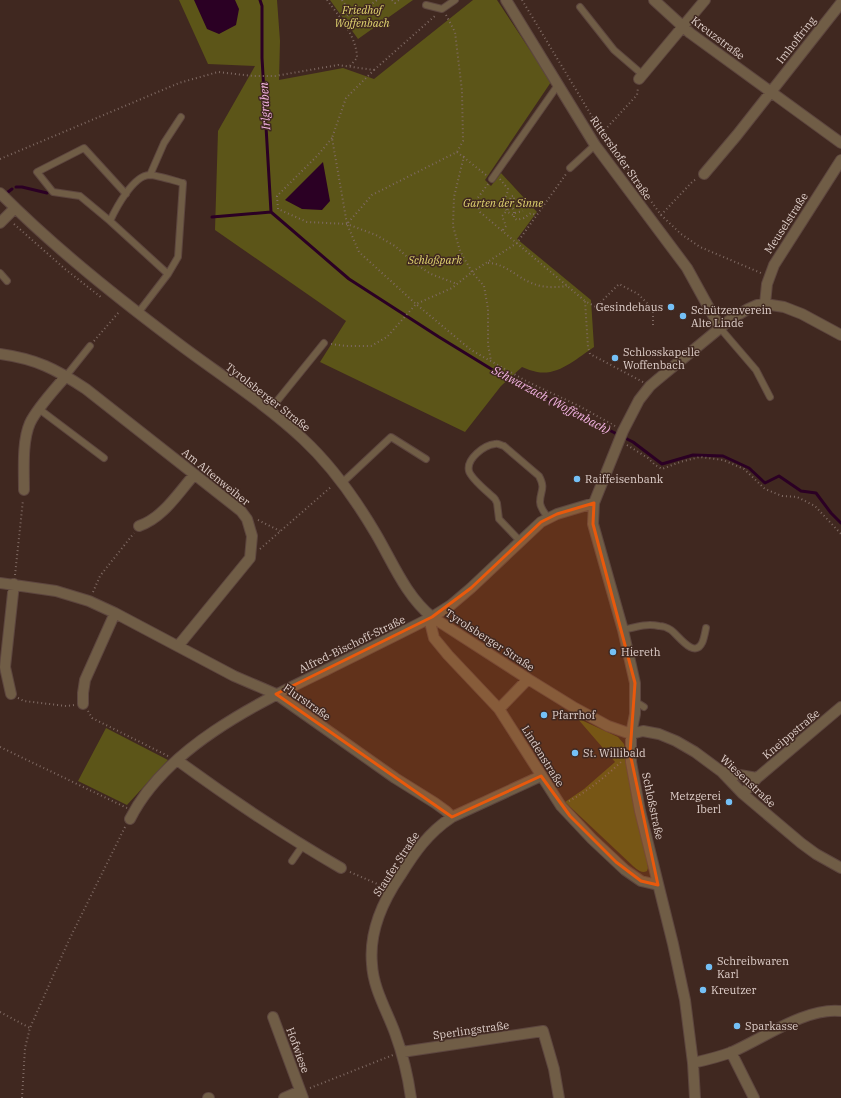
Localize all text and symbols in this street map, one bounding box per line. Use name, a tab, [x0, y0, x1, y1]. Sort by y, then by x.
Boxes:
park label: Friedhof Woffenbach	[335, 3, 389, 30]
street label: Kreuzstraße	[688, 13, 748, 63]
street label: Imhoffring	[773, 14, 819, 66]
water label: Irlgraben	[256, 82, 273, 131]
street label: Rittershofer Straße	[587, 113, 655, 203]
street label: Meuselstraße	[761, 190, 811, 256]
park label: Garten der Sinne	[463, 196, 543, 210]
park label: Schloßpark	[407, 253, 462, 267]
place label: Gesindehaus	[596, 300, 663, 314]
marker: Gesindehaus	[666, 302, 676, 312]
place label: Schützenverein Alte Linde	[691, 303, 772, 330]
marker: Schützenverein Alte Linde	[678, 311, 688, 321]
place label: Schlosskapelle Woffenbach	[623, 345, 700, 372]
marker: Schlosskapelle Woffenbach	[610, 353, 620, 363]
street label: Tyrolsberger Straße	[223, 360, 313, 435]
water label: Schwarzach (Woffenbach)	[489, 362, 613, 437]
street label: Am Altenweiher	[179, 445, 253, 509]
place label: Raiffeisenbank	[585, 472, 664, 486]
marker: Raiffeisenbank	[572, 474, 582, 484]
street label: Tyrolsberger Straße	[443, 606, 537, 674]
street label: Alfred-Bischoff-Straße	[296, 612, 408, 676]
place label: Hiereth	[621, 645, 661, 659]
marker: Hiereth	[608, 647, 618, 657]
street label: Flurstraße	[281, 681, 334, 724]
street label: Kneippstraße	[759, 706, 823, 762]
place label: Pfarrhof	[552, 708, 596, 722]
marker: Pfarrhof	[539, 710, 549, 720]
street label: Lindenstraße	[519, 723, 567, 789]
place label: St. Willibald	[583, 746, 646, 760]
marker: St. Willibald	[570, 748, 580, 758]
street label: Wiesenstraße	[717, 752, 779, 810]
street label: Schloßstraße	[639, 771, 667, 841]
place label: Metzgerei Iberl	[670, 789, 722, 816]
marker: Metzgerei Iberl	[724, 797, 734, 807]
street label: Staufer Straße	[370, 829, 422, 899]
place label: Schreibwaren Karl	[717, 954, 789, 981]
marker: Schreibwaren Karl	[704, 962, 714, 972]
place label: Kreutzer	[711, 983, 757, 997]
marker: Kreutzer	[698, 985, 708, 995]
street label: Sperlingstraße	[432, 1018, 510, 1042]
place label: Sparkasse	[745, 1019, 798, 1033]
marker: Sparkasse	[732, 1021, 742, 1031]
street label: Hofwiese	[283, 1025, 313, 1075]

